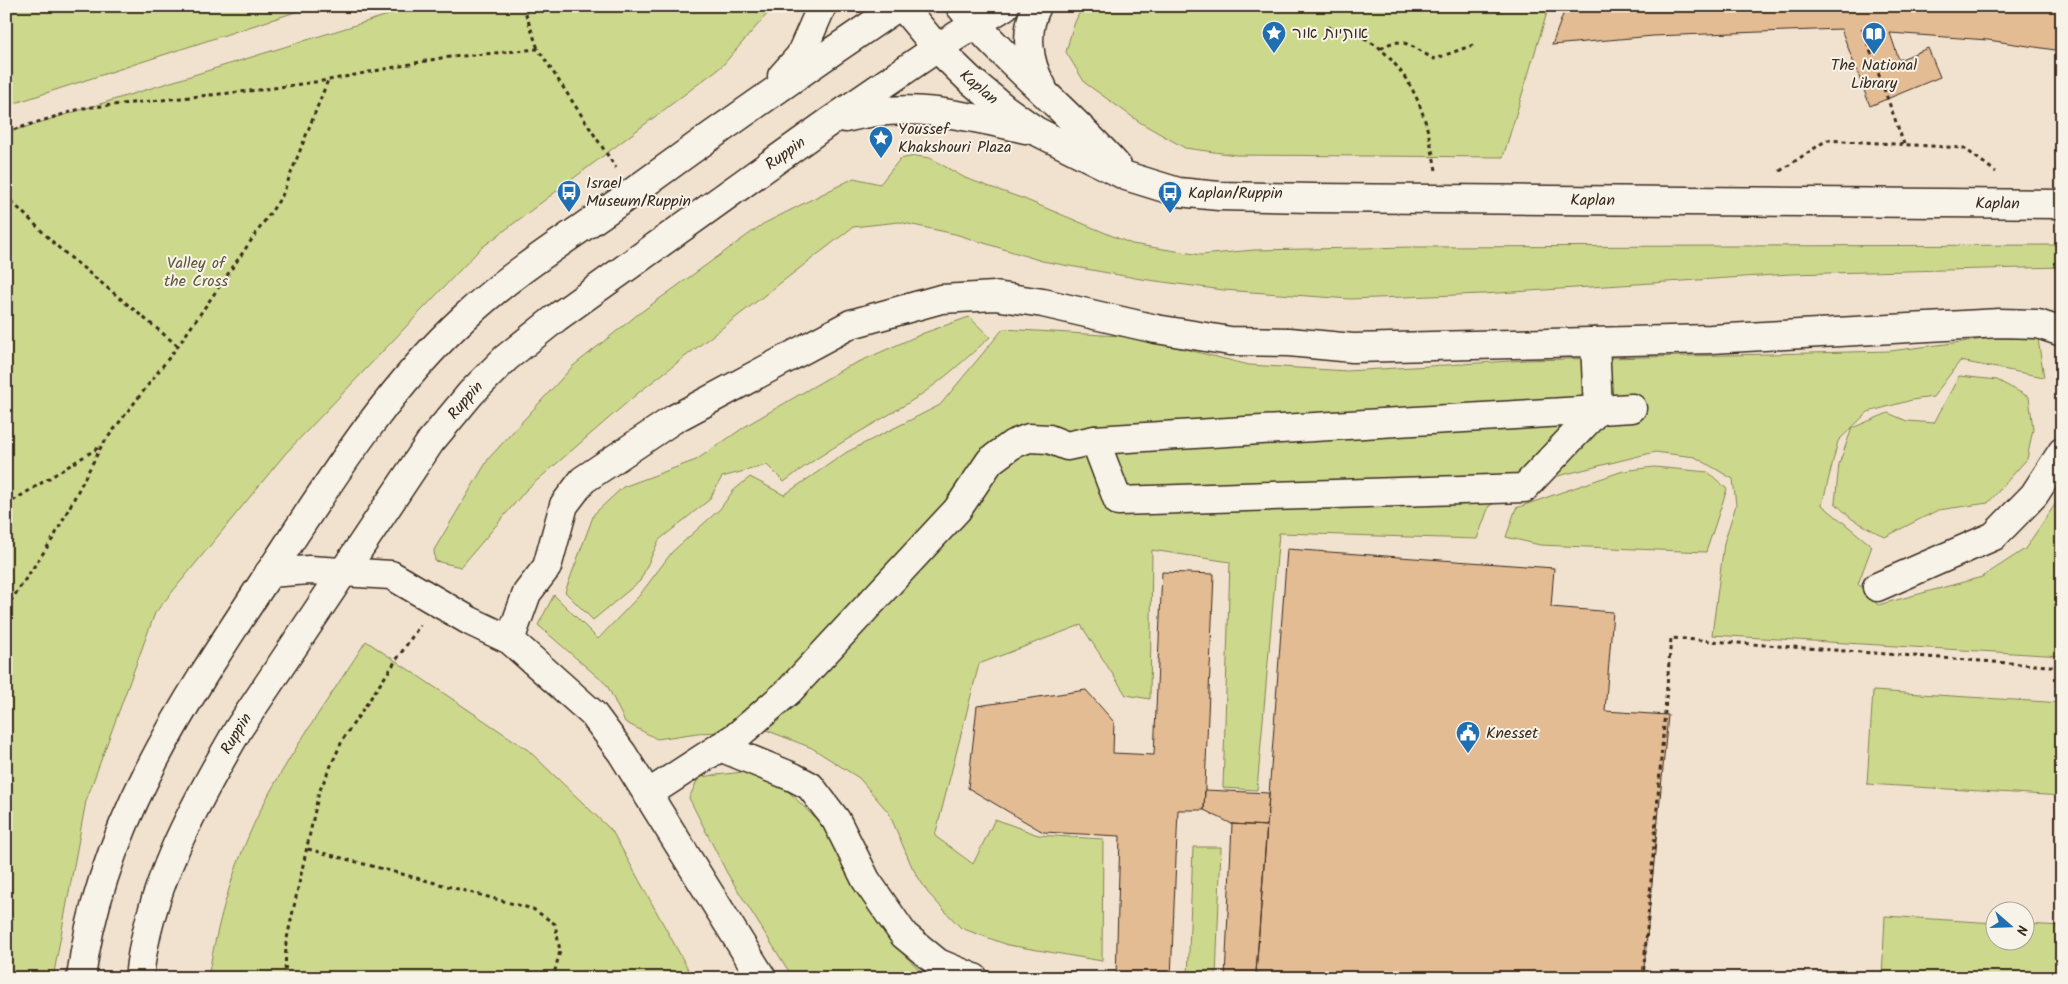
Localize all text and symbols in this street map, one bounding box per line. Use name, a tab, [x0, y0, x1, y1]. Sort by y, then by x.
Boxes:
place icon: אותיות אור	[1261, 20, 1287, 54]
place label: אותיות אור	[1292, 21, 1368, 46]
library icon: The National Library	[1861, 21, 1887, 55]
place label: The National Library	[1831, 53, 1917, 96]
street label: Kaplan	[953, 63, 1004, 111]
place label: Youssef Khakshouri Plaza	[898, 117, 1012, 160]
place icon: Youssef Khakshouri Plaza	[868, 125, 894, 159]
street label: Ruppin	[760, 130, 811, 177]
place label: Israel Museum/Ruppin	[586, 171, 691, 214]
bus stop icon: Israel Museum/Ruppin	[556, 179, 582, 213]
bus stop icon: Kaplan/Ruppin	[1157, 180, 1183, 214]
place label: Kaplan/Ruppin	[1188, 181, 1283, 206]
street label: Kaplan	[1570, 188, 1615, 213]
street label: Kaplan	[1975, 191, 2020, 216]
park label: Valley of the Cross	[164, 251, 228, 294]
street label: Ruppin	[441, 375, 489, 425]
street label: Ruppin	[214, 708, 258, 759]
public building icon: Knesset	[1455, 720, 1481, 754]
place label: Knesset	[1486, 721, 1539, 746]
north arrow	[1986, 902, 2036, 952]
text: N	[2009, 922, 2033, 938]

